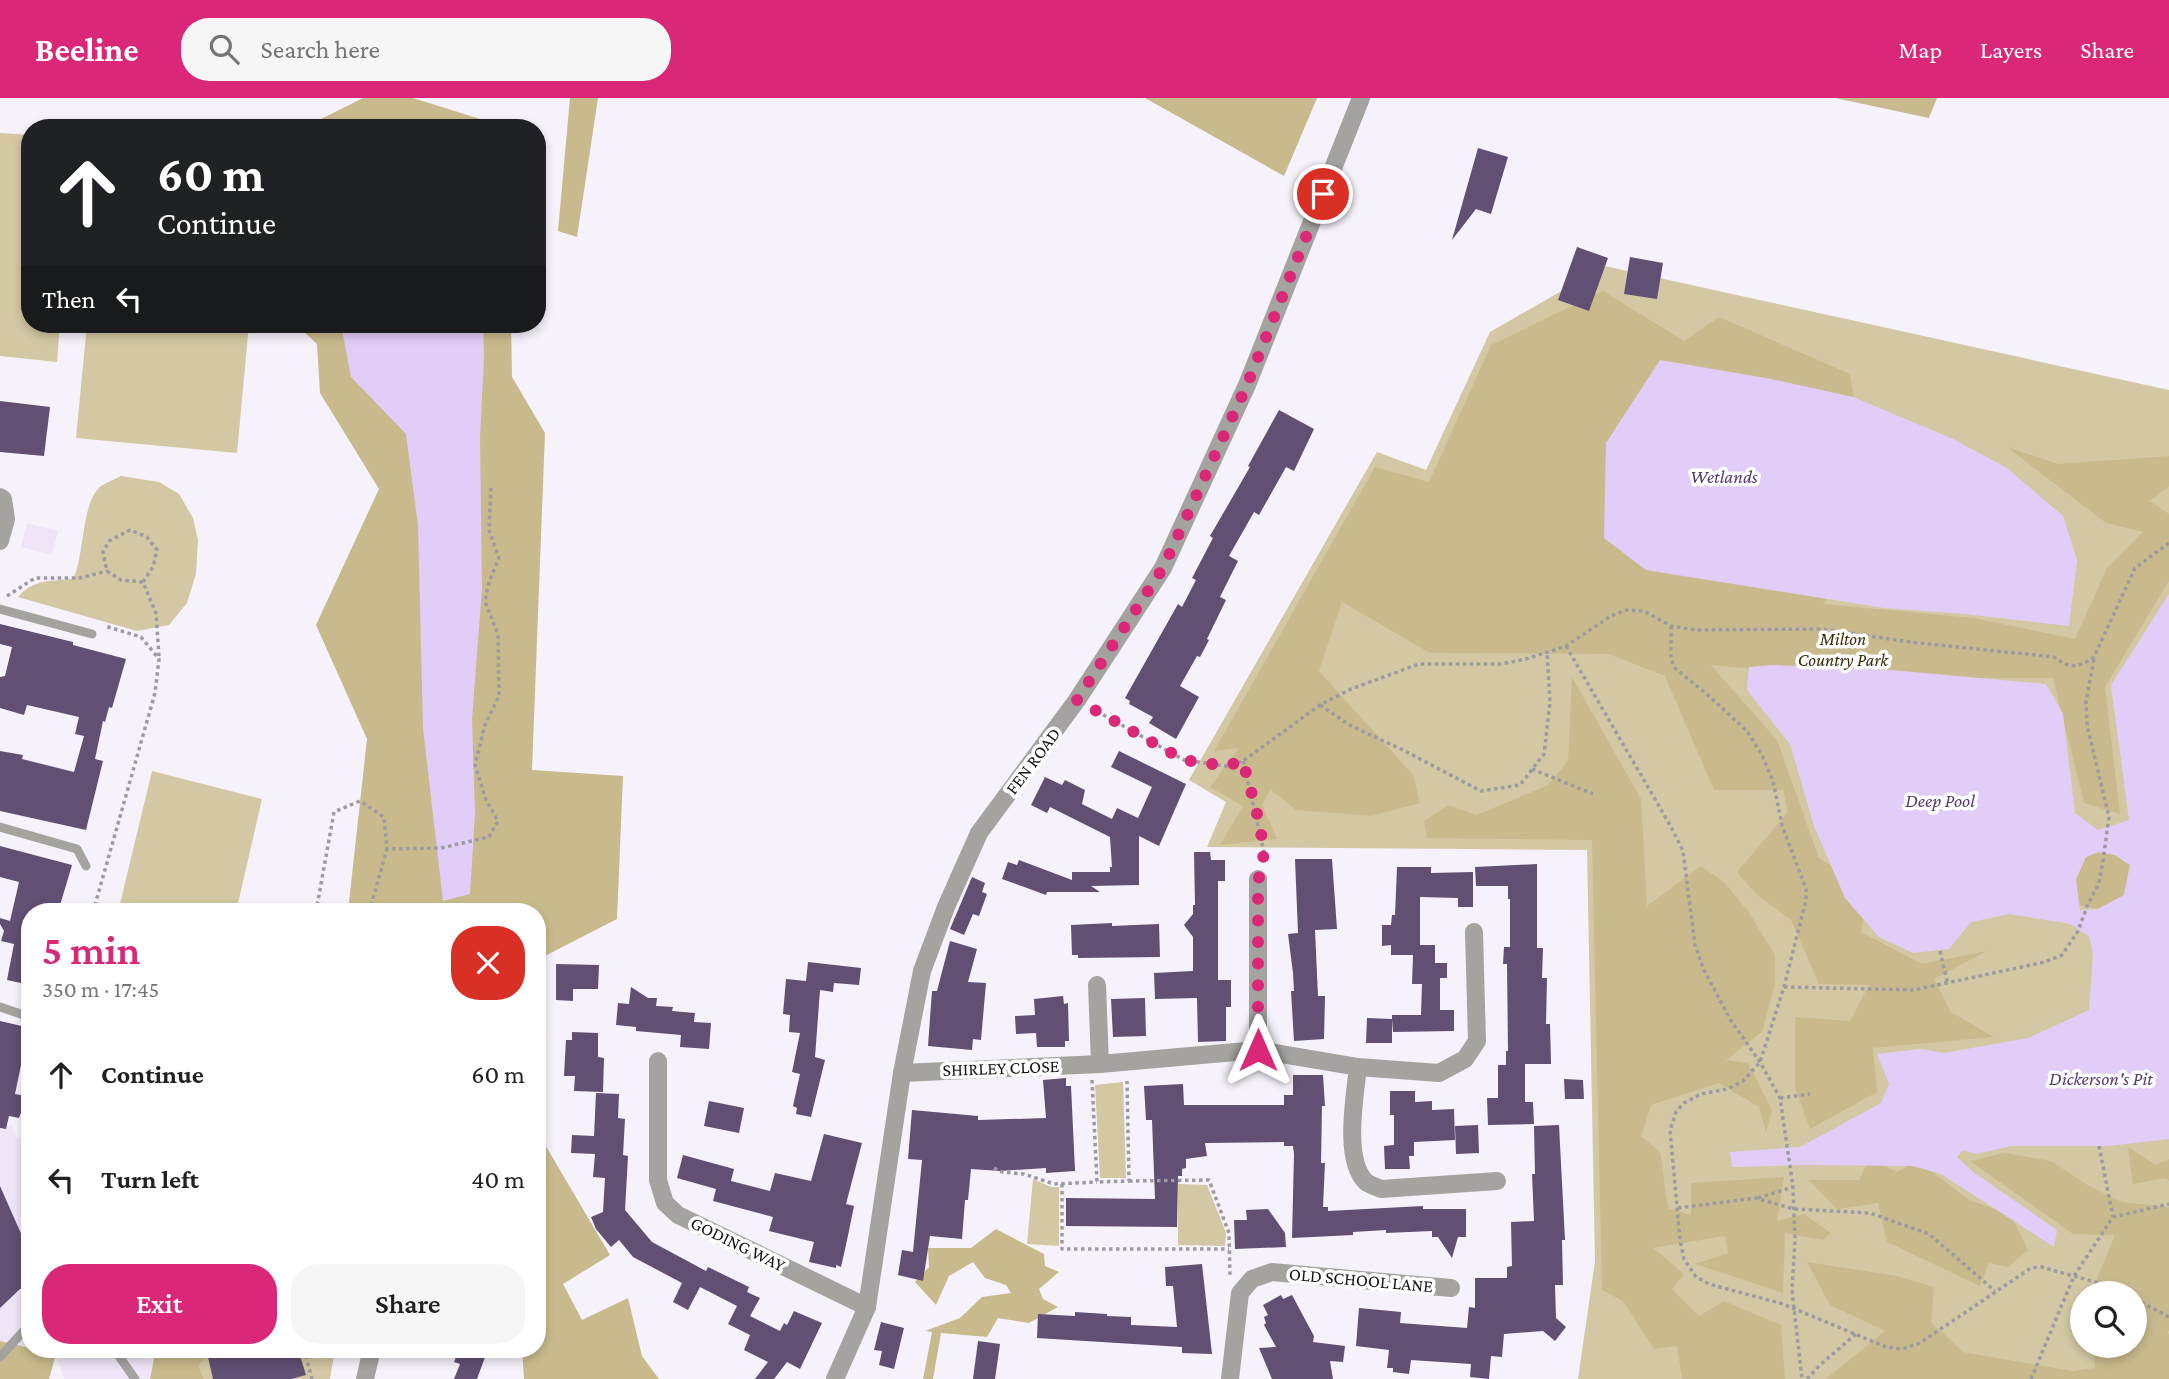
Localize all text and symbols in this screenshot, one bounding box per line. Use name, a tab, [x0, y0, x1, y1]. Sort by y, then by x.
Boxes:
search box	[181, 18, 671, 81]
icon: search	[205, 30, 243, 68]
text: Beeline	[35, 31, 139, 68]
text: Search here	[261, 35, 380, 64]
text: Map	[1898, 36, 1942, 63]
text: Layers	[1980, 36, 2042, 63]
text: Share	[2080, 36, 2134, 63]
icon: ahead	[42, 147, 133, 238]
text: 60 m	[157, 147, 264, 202]
pin	[1293, 164, 1353, 224]
icon: arrive	[1304, 175, 1342, 213]
text: Continue	[157, 205, 276, 241]
icon: left	[110, 280, 148, 318]
text: Then	[42, 285, 96, 314]
water label: Wetlands	[1690, 466, 1758, 487]
park label: Milton Country Park	[1798, 629, 1889, 670]
street label: FEN ROAD	[1002, 724, 1064, 798]
water label: Deep Pool	[1905, 790, 1975, 811]
text: 5 min	[42, 926, 140, 973]
button: close	[451, 926, 525, 1000]
text: 350 m · 17:45	[42, 976, 159, 1002]
position arrow	[1221, 1013, 1295, 1087]
icon: ahead	[42, 1056, 80, 1094]
street label: SHIRLEY CLOSE	[942, 1056, 1060, 1080]
text: Continue	[101, 1060, 204, 1089]
text: 60 m	[471, 1060, 525, 1089]
water label: Dickerson's Pit	[2049, 1068, 2153, 1089]
icon: left	[42, 1161, 80, 1199]
text: Turn left	[101, 1165, 199, 1194]
text: 40 m	[471, 1165, 525, 1194]
street label: GODING WAY	[688, 1213, 789, 1276]
button: Exit	[42, 1264, 277, 1344]
button: Share	[291, 1264, 525, 1344]
street label: OLD SCHOOL LANE	[1288, 1264, 1434, 1296]
map controls	[2070, 1281, 2147, 1358]
button: search	[2070, 1281, 2147, 1358]

